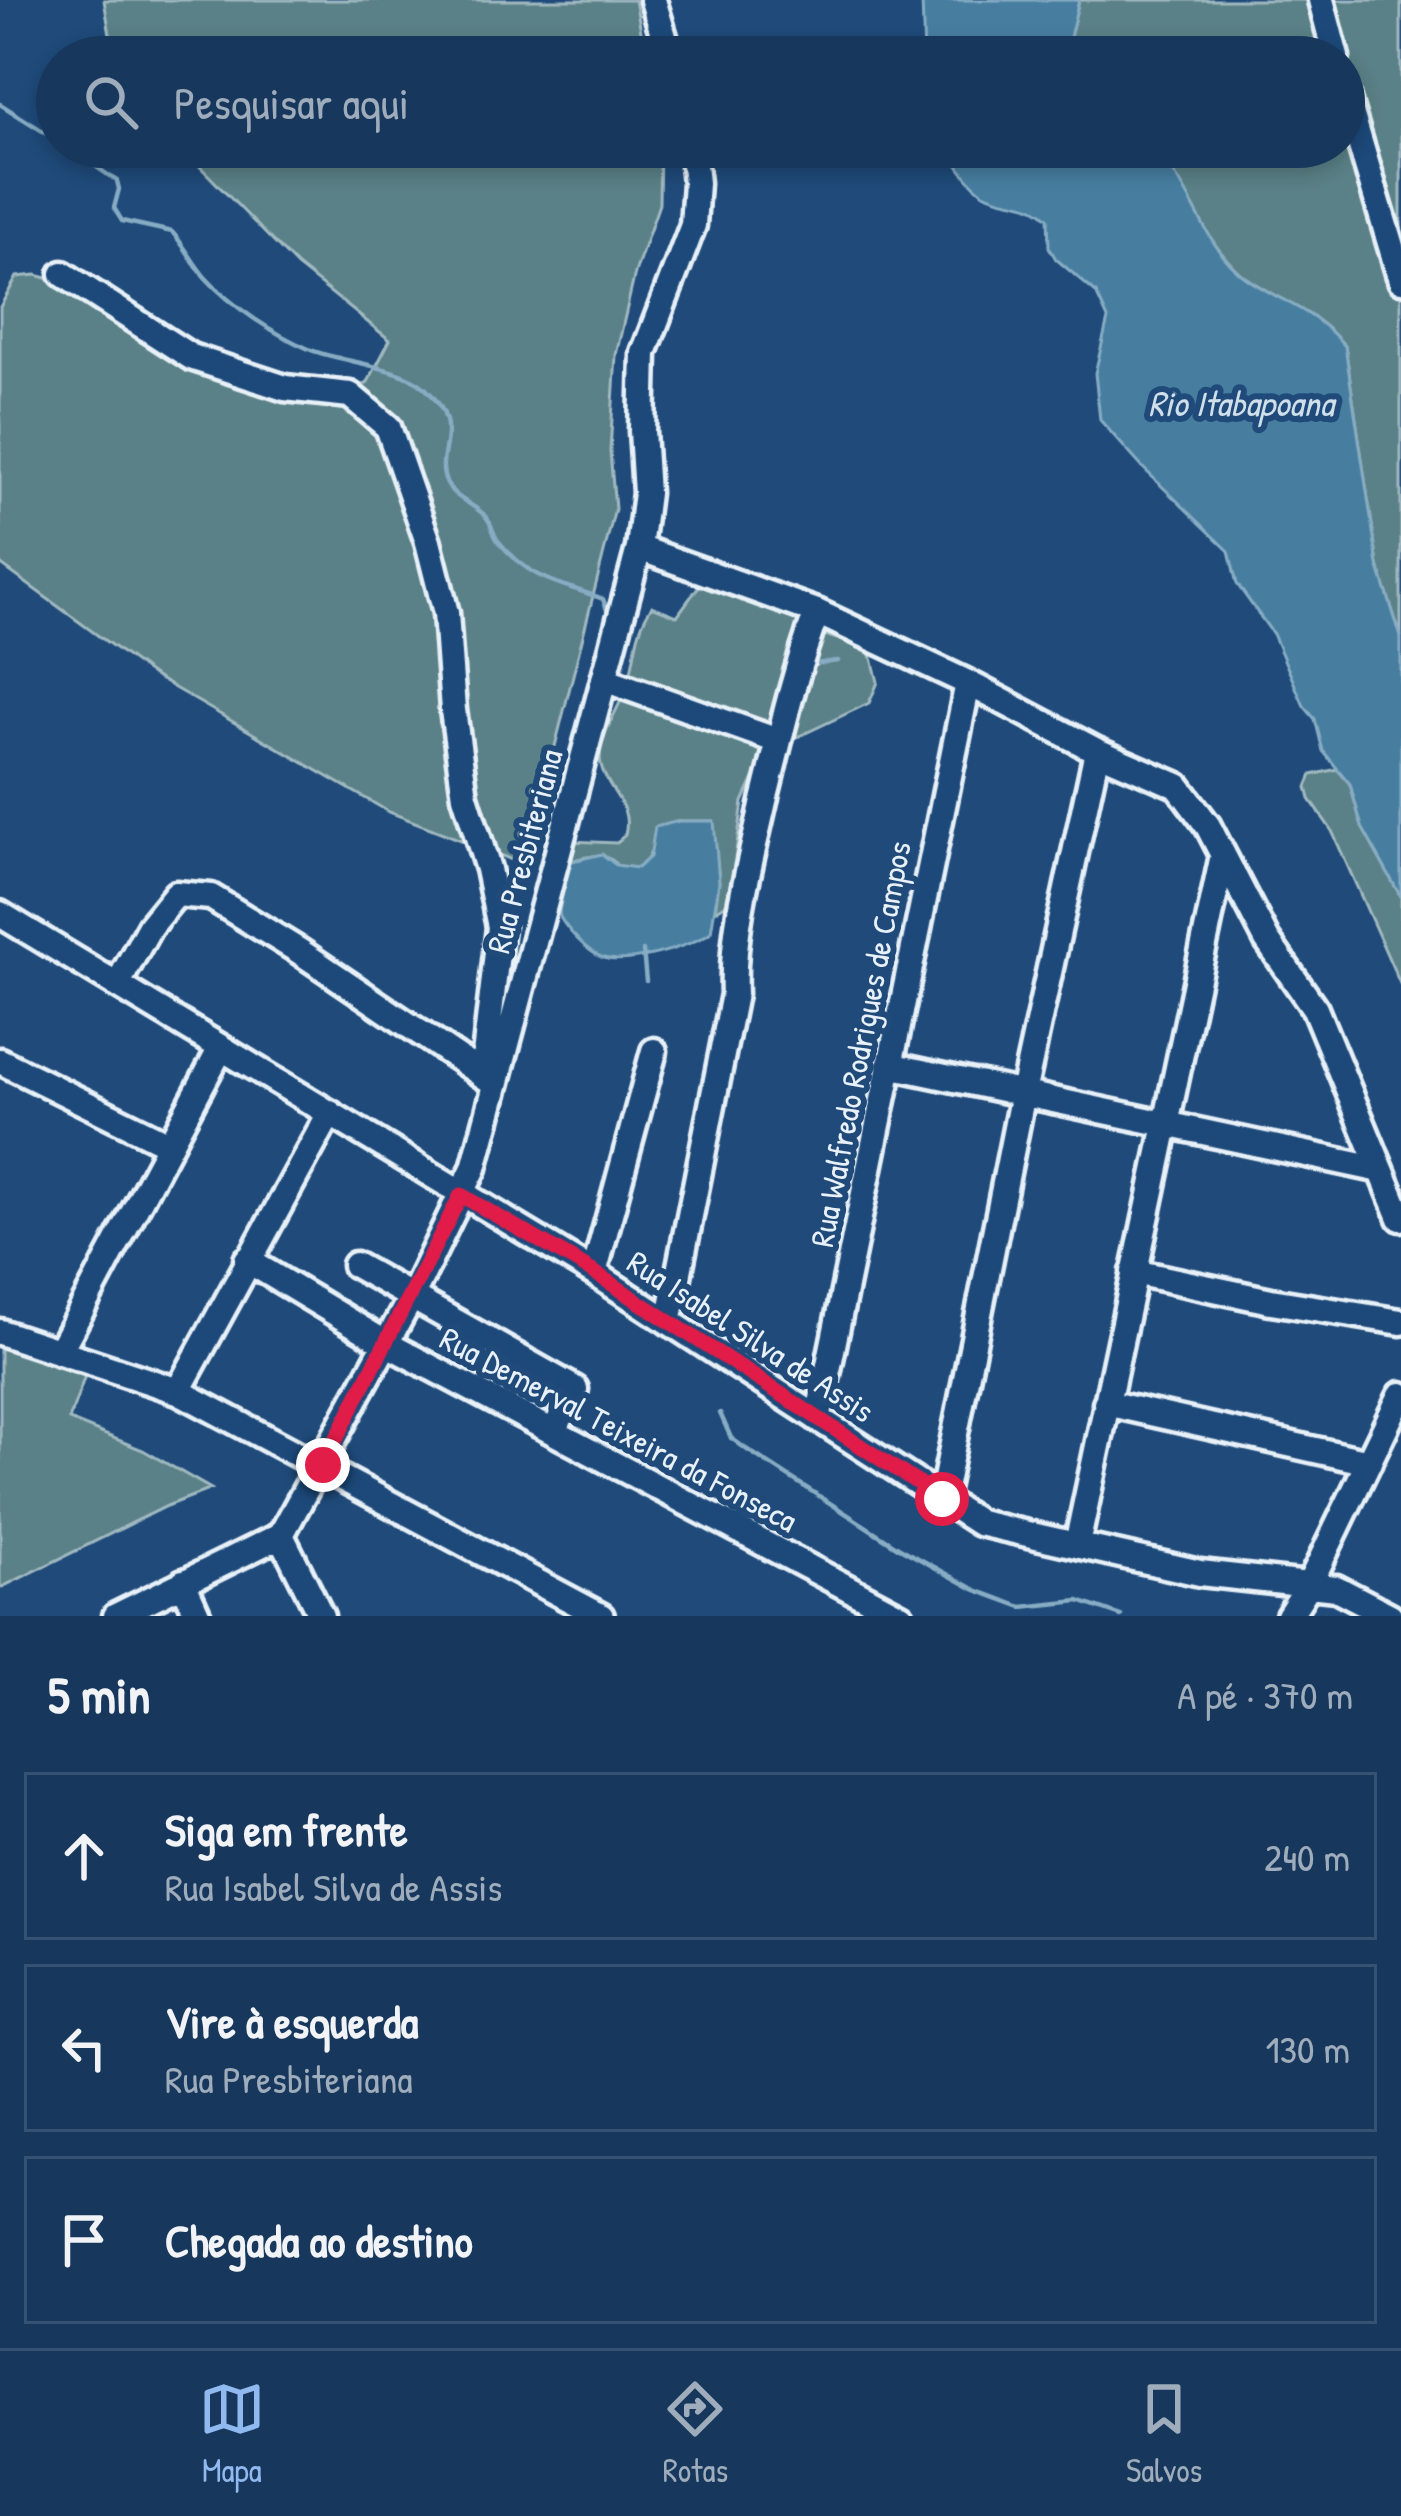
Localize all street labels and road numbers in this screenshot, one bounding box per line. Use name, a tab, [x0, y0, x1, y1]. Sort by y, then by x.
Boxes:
street label: Rua Presbiteriana	[476, 744, 572, 958]
street label: Rua Walfredo Rodrigues de Campos	[799, 838, 922, 1251]
street label: Rua Isabel Silva de Assis	[619, 1240, 883, 1432]
street label: Rua Demerval Teixeira da Fonseca	[433, 1316, 805, 1542]

